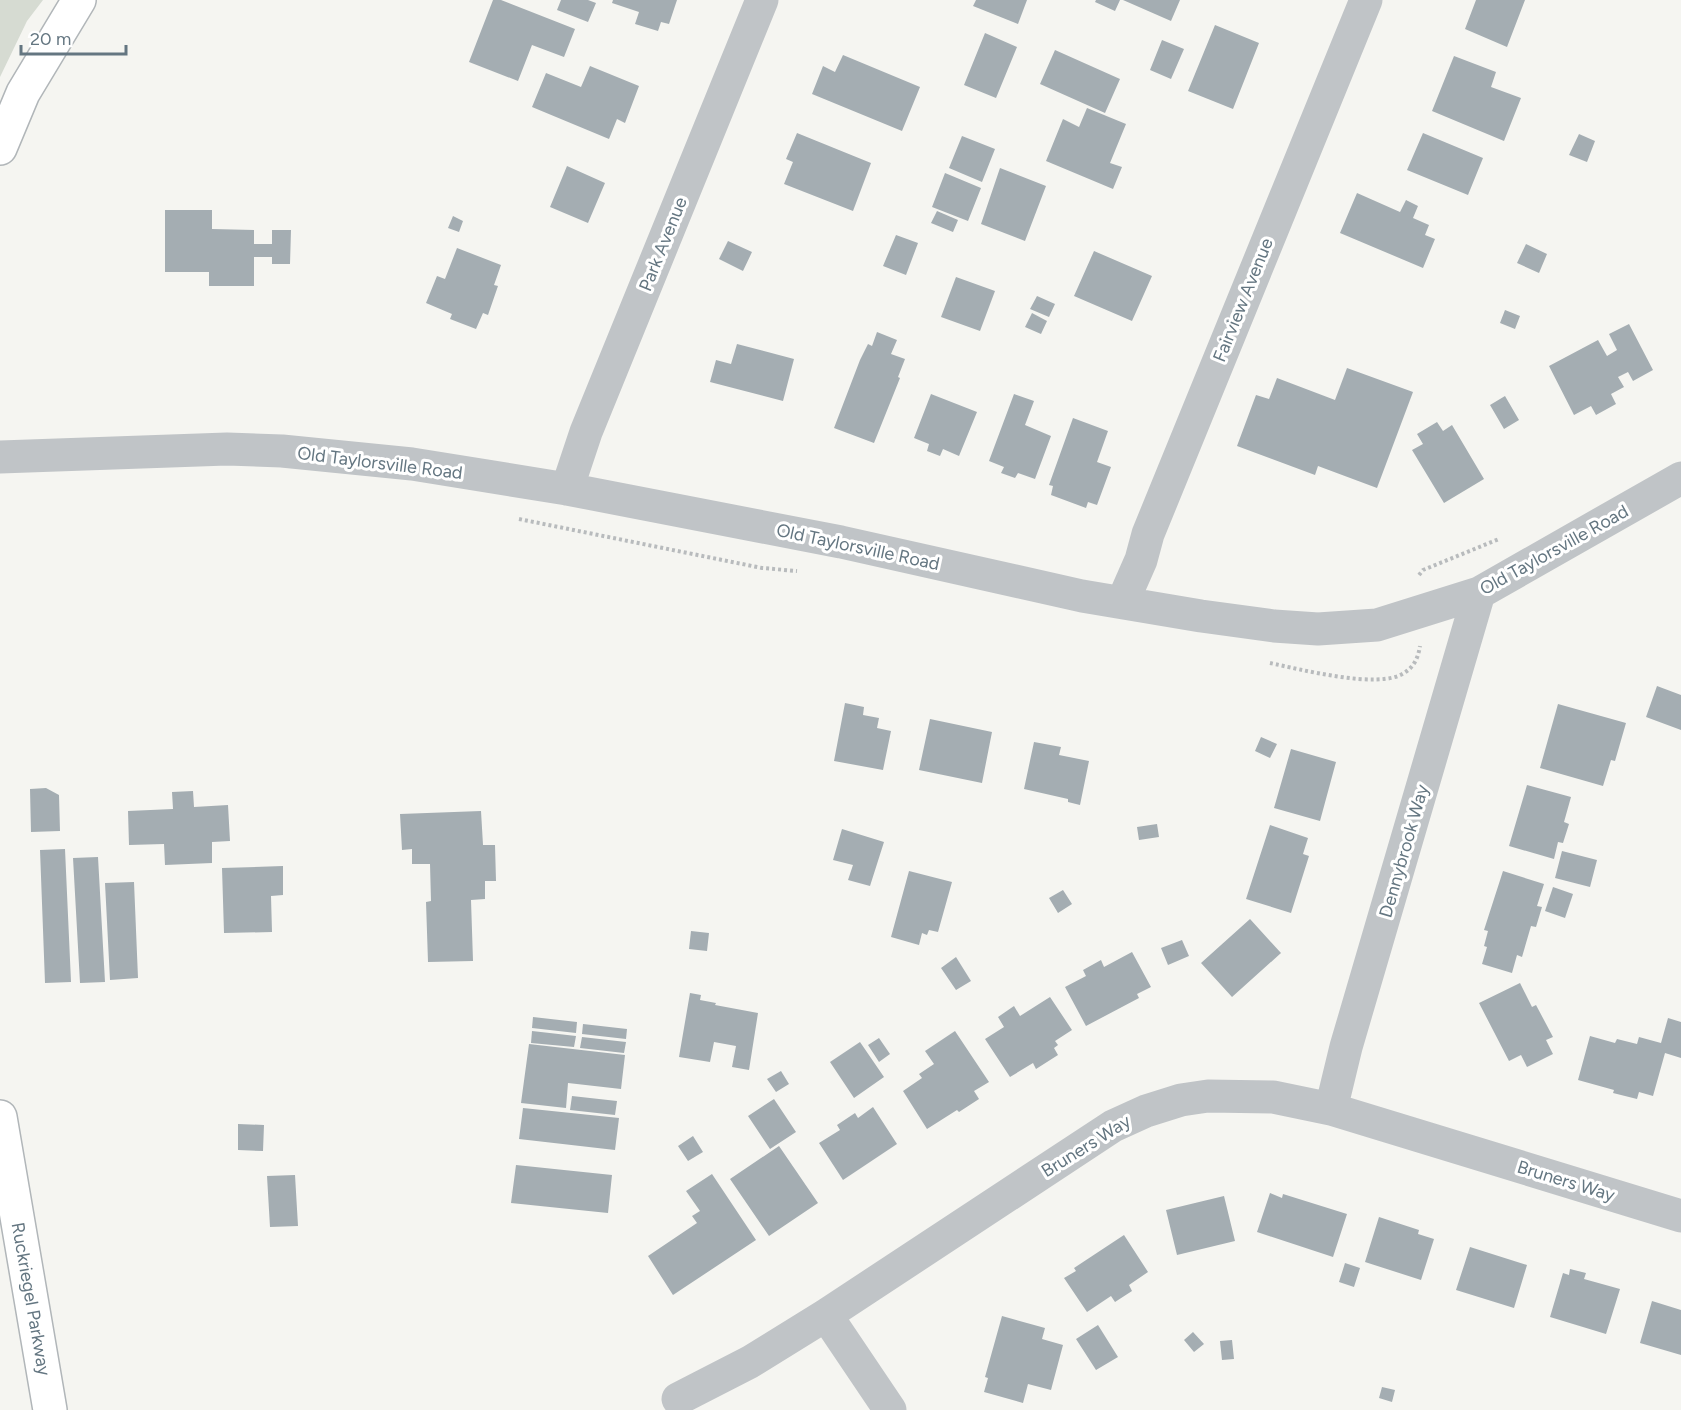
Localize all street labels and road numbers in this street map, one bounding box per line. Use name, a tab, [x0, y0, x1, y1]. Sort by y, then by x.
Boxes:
street label: Park Avenue	[634, 194, 692, 294]
street label: Fairview Avenue	[1208, 235, 1278, 365]
street label: Old Taylorsville Road	[296, 442, 464, 484]
street label: Old Taylorsville Road	[1476, 500, 1632, 600]
street label: Old Taylorsville Road	[774, 519, 942, 575]
street label: Dennybrook Way	[1374, 781, 1434, 920]
street label: Bruners Way	[1037, 1110, 1135, 1182]
street label: Bruners Way	[1514, 1156, 1618, 1206]
street label: Ruckriegel Parkway	[7, 1221, 55, 1378]

